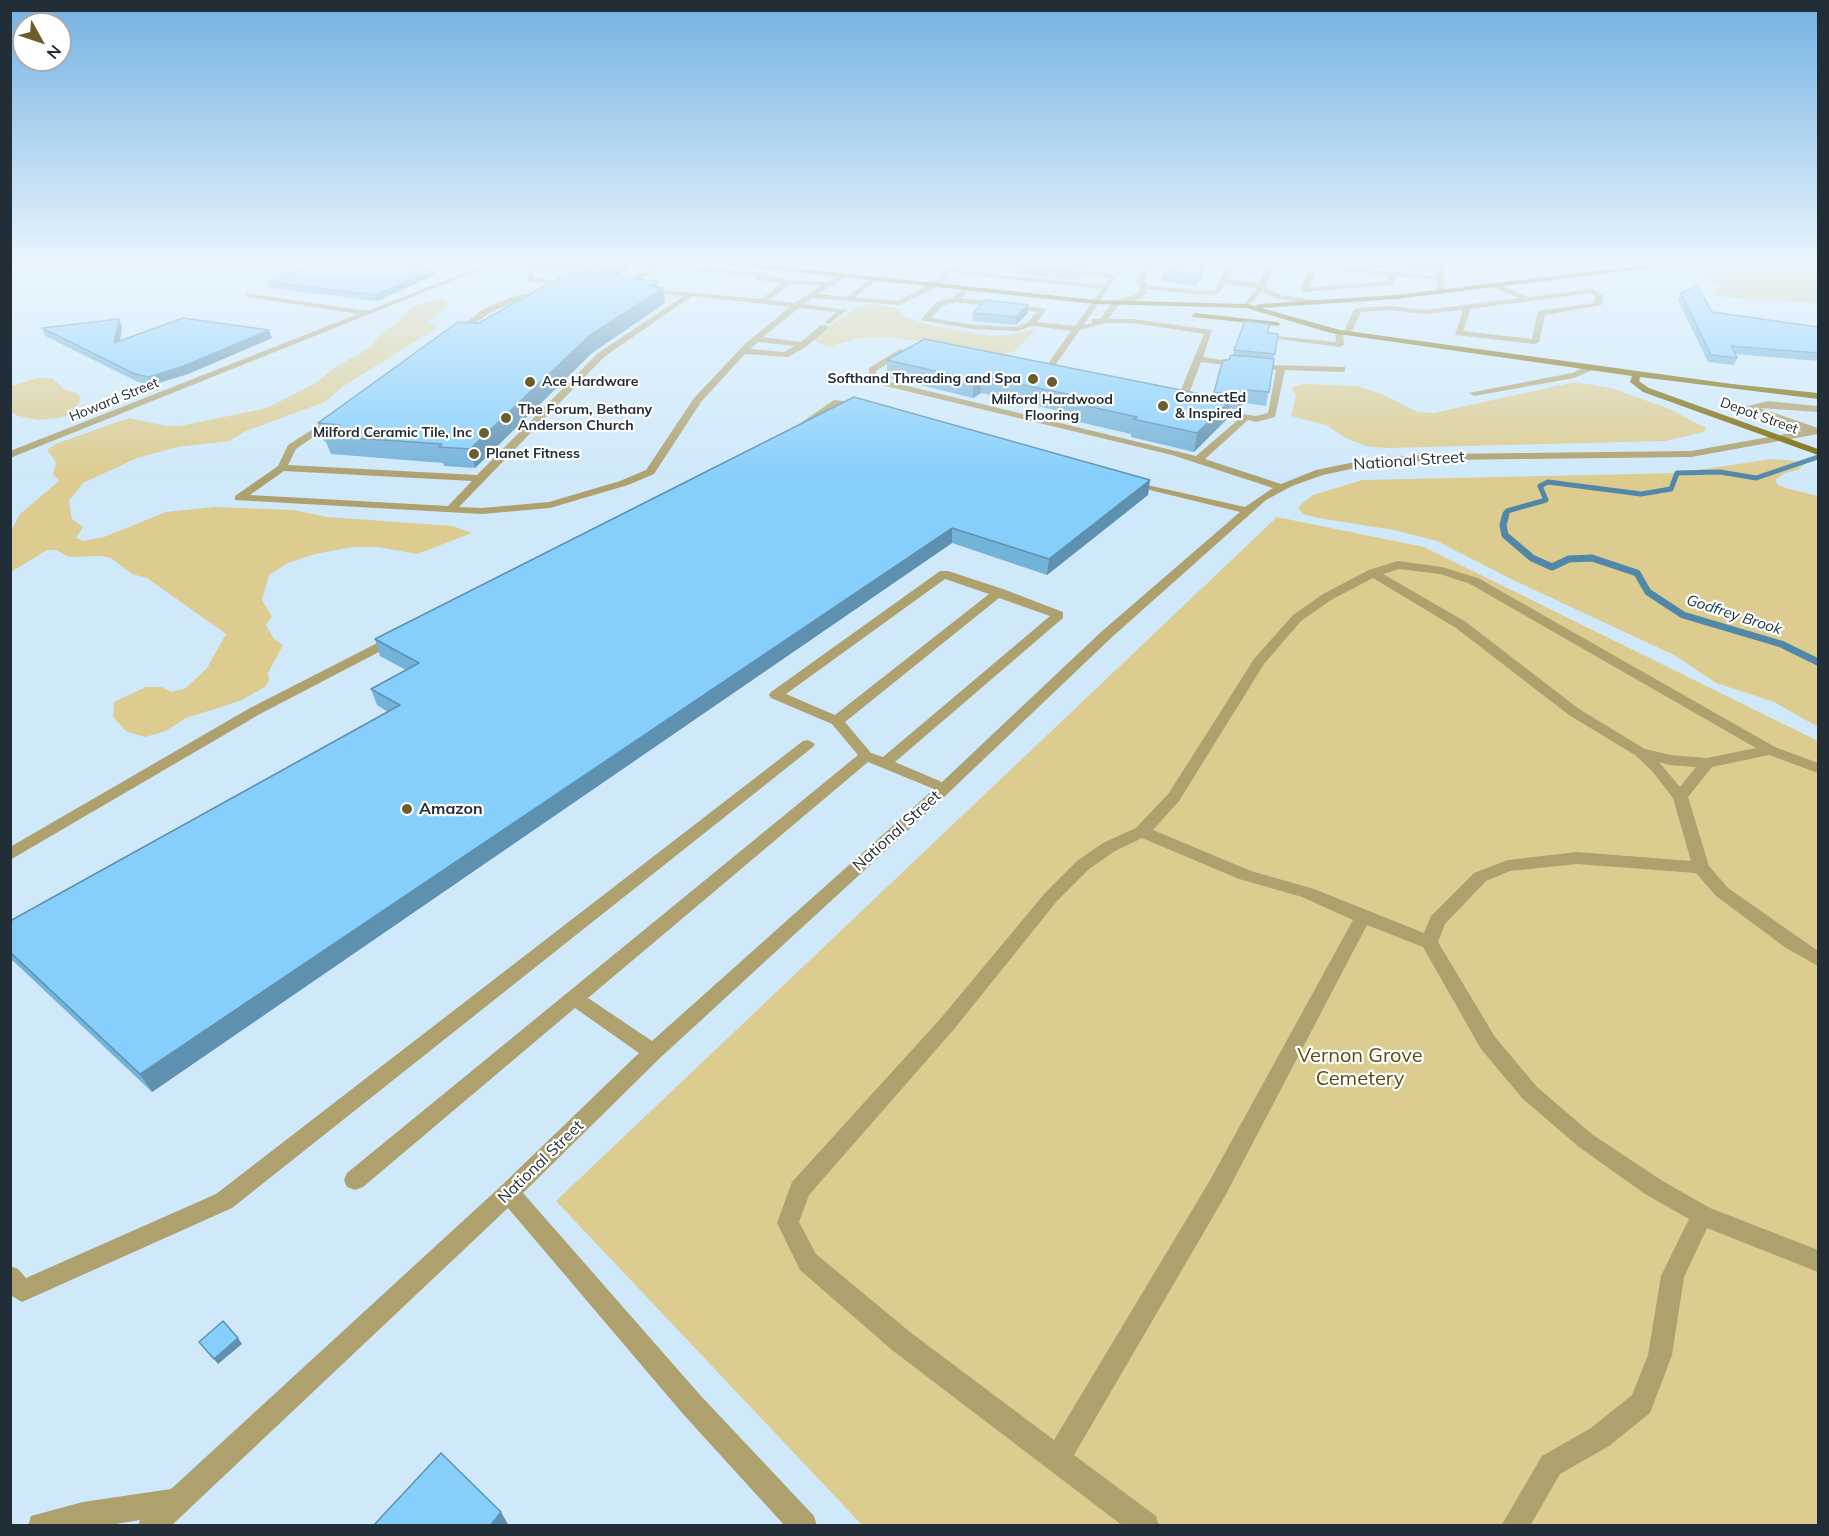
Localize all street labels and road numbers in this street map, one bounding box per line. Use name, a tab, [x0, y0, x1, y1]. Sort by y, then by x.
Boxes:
street label: Howard Street	[67, 374, 161, 426]
street label: Depot Street	[1718, 394, 1800, 438]
street label: National Street	[1353, 448, 1465, 474]
street label: National Street	[849, 787, 945, 875]
street label: National Street	[494, 1116, 588, 1208]

